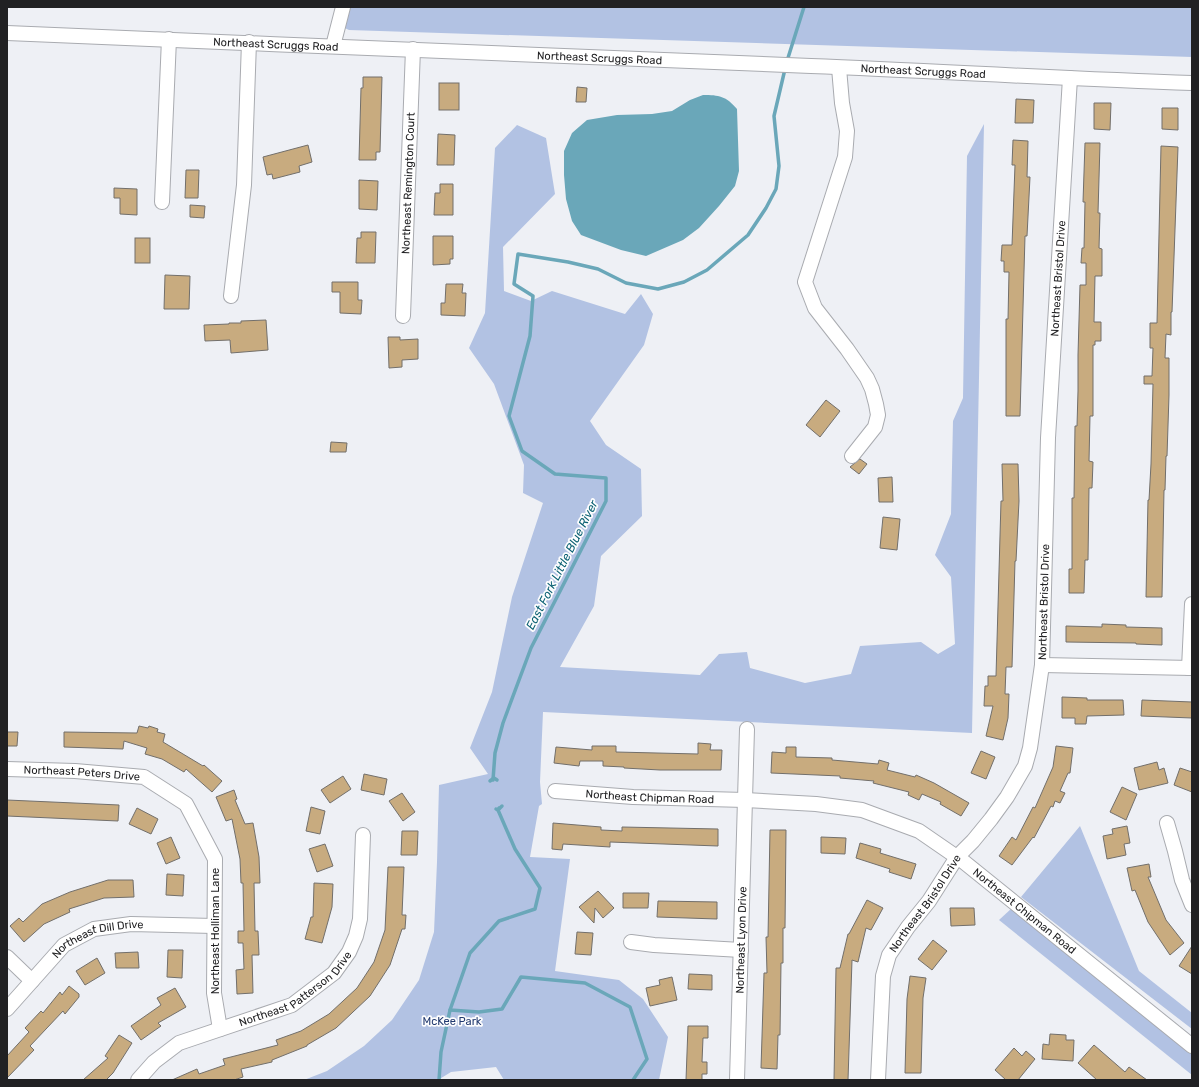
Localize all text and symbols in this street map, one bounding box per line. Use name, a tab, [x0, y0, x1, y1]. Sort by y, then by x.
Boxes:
street label: Northeast Scruggs Road	[213, 35, 339, 53]
street label: Northeast Scruggs Road	[537, 49, 662, 67]
street label: Northeast Scruggs Road	[860, 62, 986, 81]
street label: Northeast Remington Court	[399, 111, 417, 254]
street label: Northeast Bristol Drive	[1048, 220, 1068, 337]
water label: East Fork Little Blue River	[523, 498, 601, 632]
street label: Northeast Bristol Drive	[1036, 544, 1052, 660]
street label: Northeast Peters Drive	[23, 763, 141, 783]
street label: Northeast Chipman Road	[585, 787, 714, 806]
street label: Northeast Bristol Drive	[886, 852, 963, 955]
street label: Northeast Chipman Road	[970, 865, 1079, 956]
street label: Northeast Holliman Lane	[209, 868, 222, 994]
street label: Northeast Lyon Drive	[733, 886, 749, 994]
street label: Northeast Dill Drive	[49, 918, 144, 961]
street label: Northeast Patterson Drive	[237, 949, 354, 1029]
park label: McKee Park	[423, 1015, 482, 1028]

